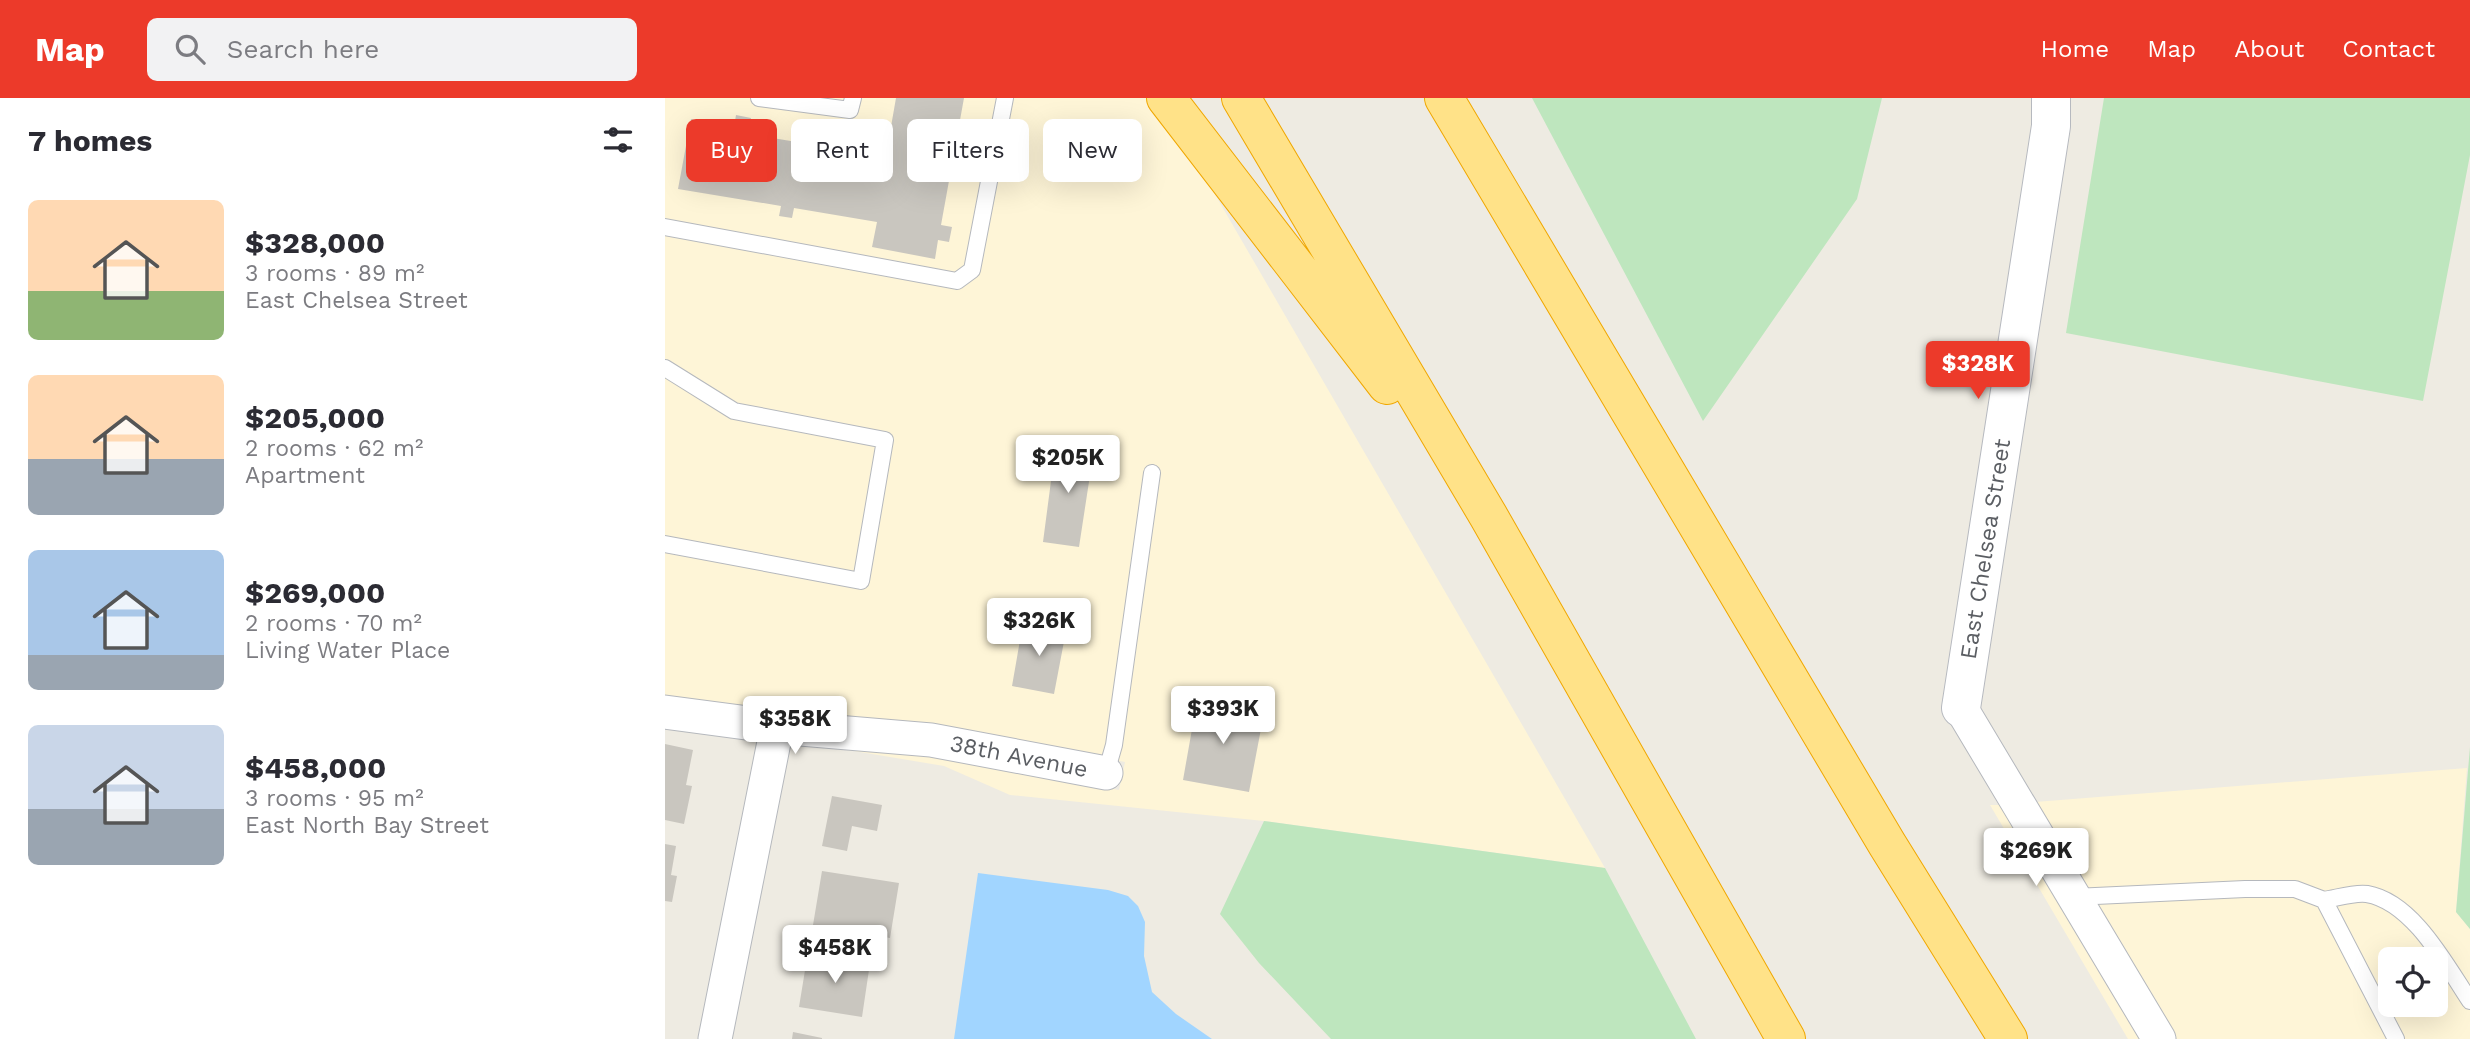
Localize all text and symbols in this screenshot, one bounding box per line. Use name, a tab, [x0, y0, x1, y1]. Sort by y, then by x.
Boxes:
search box	[147, 18, 637, 81]
text: Map	[35, 30, 105, 69]
icon: search	[171, 30, 209, 68]
text: Search here	[227, 34, 379, 64]
text: Home	[2041, 35, 2109, 63]
text: Map	[2147, 35, 2196, 63]
text: About	[2234, 35, 2304, 63]
text: Contact	[2342, 35, 2435, 63]
chip: Buy	[686, 119, 777, 182]
chip: Rent	[791, 119, 893, 182]
chip: Filters	[907, 119, 1029, 182]
chip: New	[1043, 119, 1142, 182]
icon: filters	[599, 121, 637, 159]
text: 7 homes	[28, 123, 152, 158]
text: $328,000	[245, 225, 385, 260]
icon: home	[84, 228, 168, 312]
text: 3 rooms · 89 m²	[245, 260, 424, 287]
text: East Chelsea Street	[245, 287, 468, 314]
pin: $328K	[1929, 342, 2027, 401]
text: $328K	[1942, 350, 2014, 377]
text: $205,000	[245, 400, 385, 435]
icon: home	[84, 403, 168, 487]
text: 2 rooms · 62 m²	[245, 435, 423, 462]
pin: $205K	[1019, 436, 1117, 495]
street label: East Chelsea Street	[1955, 437, 2016, 661]
text: $205K	[1032, 444, 1104, 471]
text: Apartment	[245, 462, 365, 489]
text: $269,000	[245, 575, 385, 610]
icon: home	[84, 578, 168, 662]
pin: $326K	[990, 598, 1088, 658]
text: $326K	[1003, 607, 1075, 634]
text: 2 rooms · 70 m²	[245, 610, 422, 637]
text: Living Water Place	[245, 637, 450, 664]
pin: $393K	[1174, 686, 1272, 746]
text: $393K	[1187, 695, 1259, 722]
pin: $358K	[746, 696, 844, 756]
text: $358K	[759, 705, 831, 732]
street label: 38th Avenue	[948, 730, 1090, 783]
text: $458,000	[245, 750, 386, 785]
icon: home	[84, 753, 168, 837]
text: 3 rooms · 95 m²	[245, 785, 424, 812]
text: East North Bay Street	[245, 812, 489, 839]
pin: $269K	[1987, 828, 2085, 888]
text: $269K	[2000, 837, 2072, 864]
pin: $458K	[786, 926, 884, 985]
text: $458K	[798, 934, 872, 961]
map controls	[2378, 947, 2448, 1017]
button: locate	[2378, 947, 2448, 1017]

